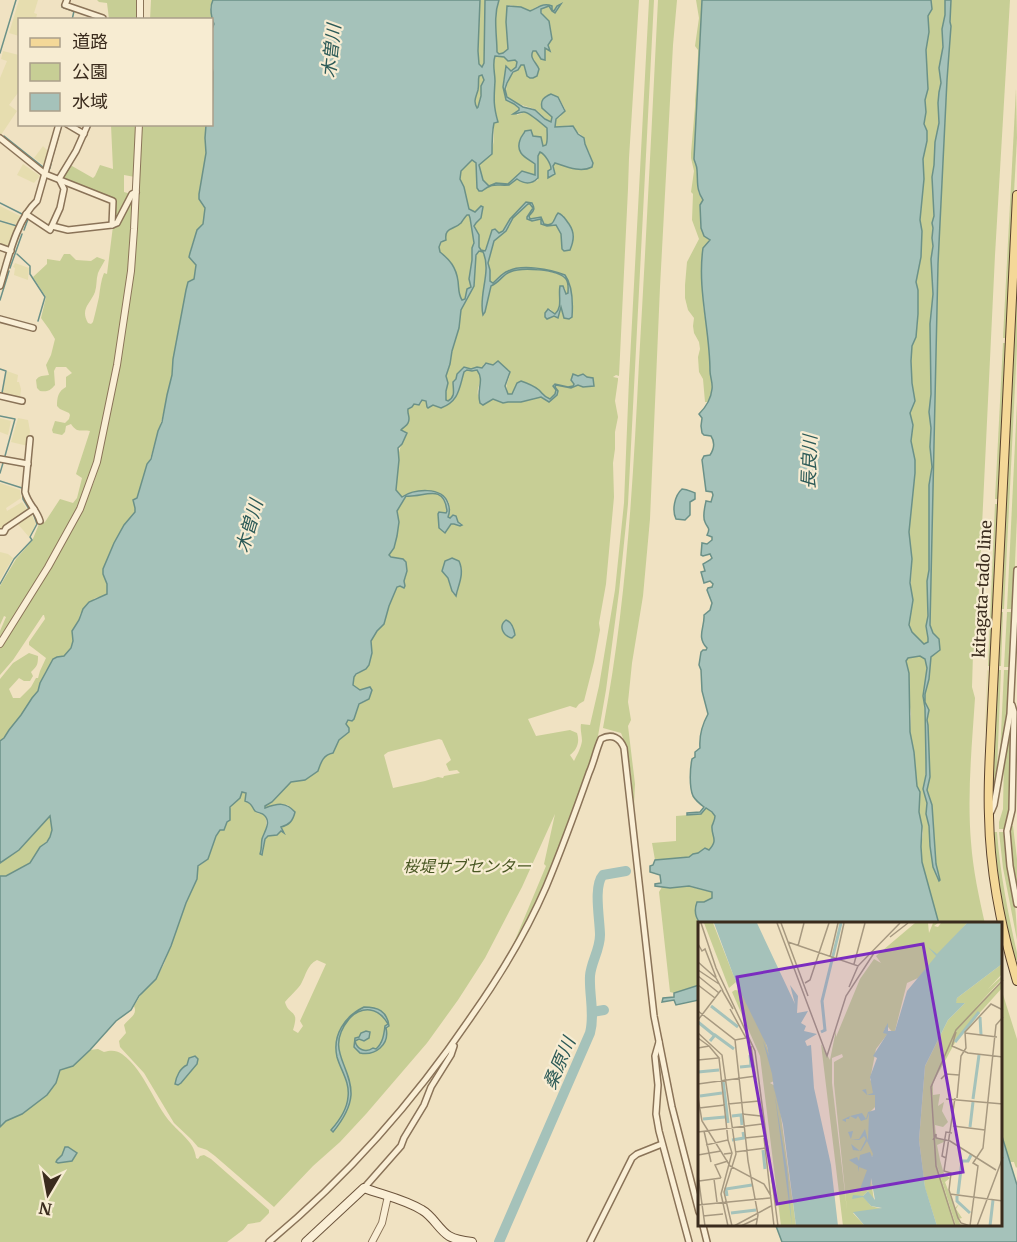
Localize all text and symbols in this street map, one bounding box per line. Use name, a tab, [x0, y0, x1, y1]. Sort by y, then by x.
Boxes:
legend	[18, 18, 213, 126]
water label: 木曽川	[317, 21, 345, 79]
text: 道路	[72, 30, 108, 53]
text: 公園	[72, 60, 108, 83]
text: 水域	[72, 90, 108, 113]
water label: 長良川	[797, 433, 822, 489]
water label: 木曽川	[231, 495, 268, 555]
street label: kitagata-tado line	[968, 520, 996, 658]
park label: 桜堤サブセンター	[403, 856, 532, 876]
inset map	[698, 922, 1002, 1227]
water label: 桑原川	[538, 1032, 581, 1092]
north arrow	[18, 1164, 78, 1224]
text: N	[37, 1198, 53, 1220]

